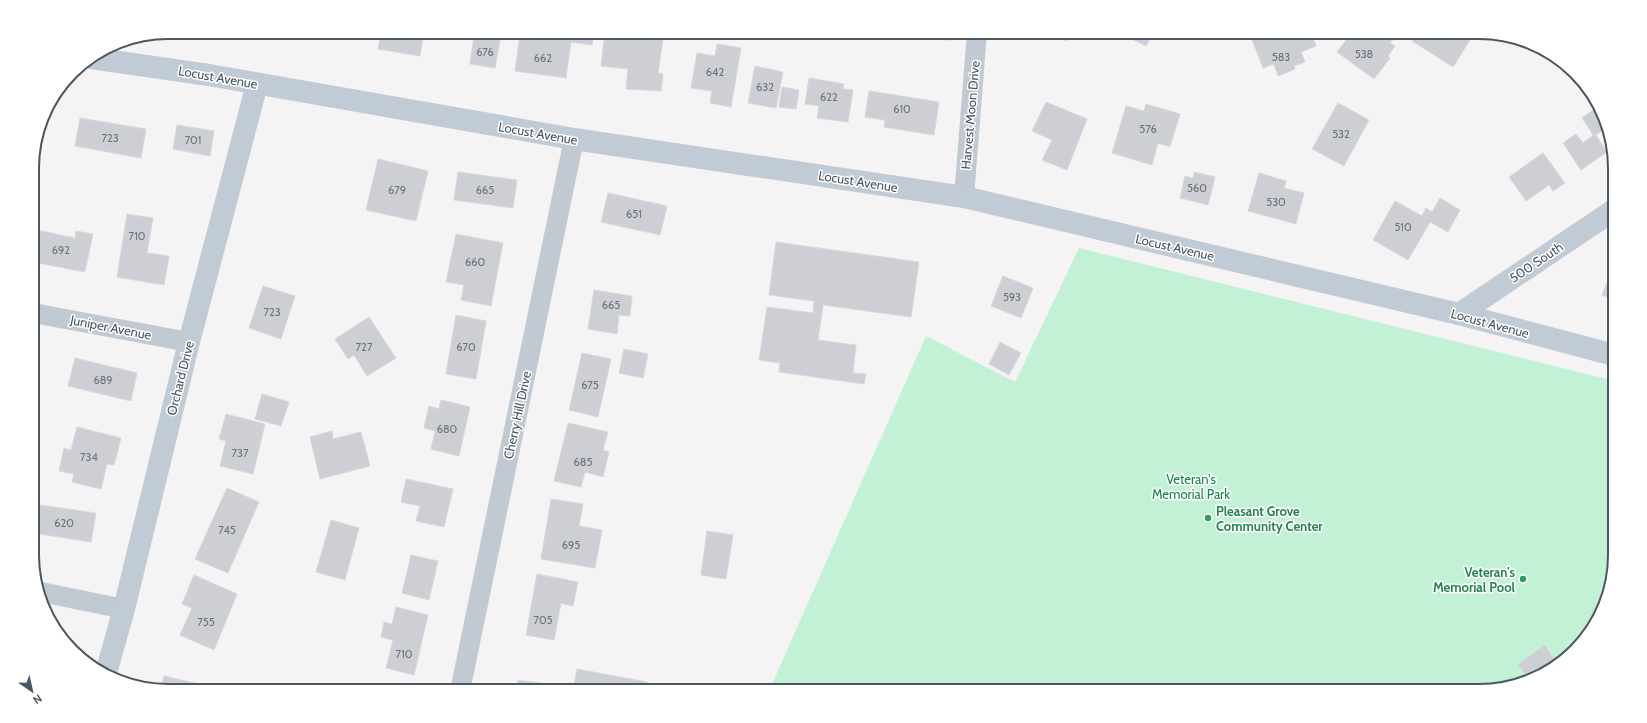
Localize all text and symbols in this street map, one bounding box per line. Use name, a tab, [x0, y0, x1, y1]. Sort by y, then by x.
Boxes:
house number: 676	[476, 45, 494, 59]
house number: 538	[1355, 47, 1373, 61]
house number: 583	[1272, 50, 1290, 64]
house number: 662	[534, 51, 552, 65]
street label: Harvest Moon Drive	[957, 60, 983, 170]
street label: Locust Avenue	[177, 62, 259, 92]
house number: 642	[706, 65, 724, 79]
house number: 632	[756, 80, 774, 94]
house number: 622	[820, 90, 838, 104]
house number: 610	[893, 102, 911, 116]
street label: Locust Avenue	[497, 118, 579, 148]
house number: 576	[1139, 122, 1157, 136]
house number: 532	[1332, 127, 1350, 141]
house number: 723	[101, 131, 119, 145]
house number: 701	[185, 133, 201, 147]
street label: Locust Avenue	[817, 167, 899, 195]
house number: 560	[1187, 181, 1207, 195]
house number: 679	[388, 183, 406, 197]
house number: 665	[476, 183, 494, 197]
house number: 530	[1266, 195, 1286, 209]
house number: 651	[626, 207, 642, 221]
house number: 510	[1394, 220, 1412, 234]
house number: 710	[129, 229, 146, 243]
street label: Locust Avenue	[1134, 230, 1216, 264]
street label: 500 South	[1506, 238, 1566, 286]
house number: 692	[52, 243, 70, 257]
house number: 660	[465, 255, 485, 269]
house number: 593	[1003, 290, 1021, 304]
house number: 665	[602, 298, 620, 312]
house number: 723	[263, 305, 281, 319]
street label: Locust Avenue	[1449, 305, 1531, 341]
street label: Juniper Avenue	[68, 311, 153, 343]
street label: Orchard Drive	[163, 339, 197, 417]
house number: 727	[356, 340, 373, 354]
house number: 670	[456, 340, 476, 354]
street label: Cherry Hill Drive	[500, 369, 534, 460]
house number: 689	[93, 373, 113, 387]
house number: 675	[581, 378, 599, 392]
house number: 680	[437, 422, 458, 436]
house number: 737	[231, 446, 249, 460]
house number: 734	[80, 450, 99, 464]
house number: 685	[574, 455, 592, 469]
park label: Veteran's Memorial Park	[1152, 471, 1230, 502]
place label: Pleasant Grove Community Center	[1216, 503, 1323, 534]
marker: Pleasant Grove Community Center	[1203, 513, 1213, 523]
house number: 620	[54, 516, 74, 530]
house number: 745	[218, 523, 236, 537]
house number: 695	[562, 538, 580, 552]
place label: Veteran's Memorial Pool	[1433, 564, 1516, 595]
marker: Veteran's Memorial Pool	[1518, 574, 1528, 584]
house number: 705	[533, 613, 553, 627]
house number: 755	[197, 615, 215, 629]
house number: 710	[396, 647, 413, 661]
north arrow	[12, 671, 52, 711]
text: N	[30, 691, 45, 707]

